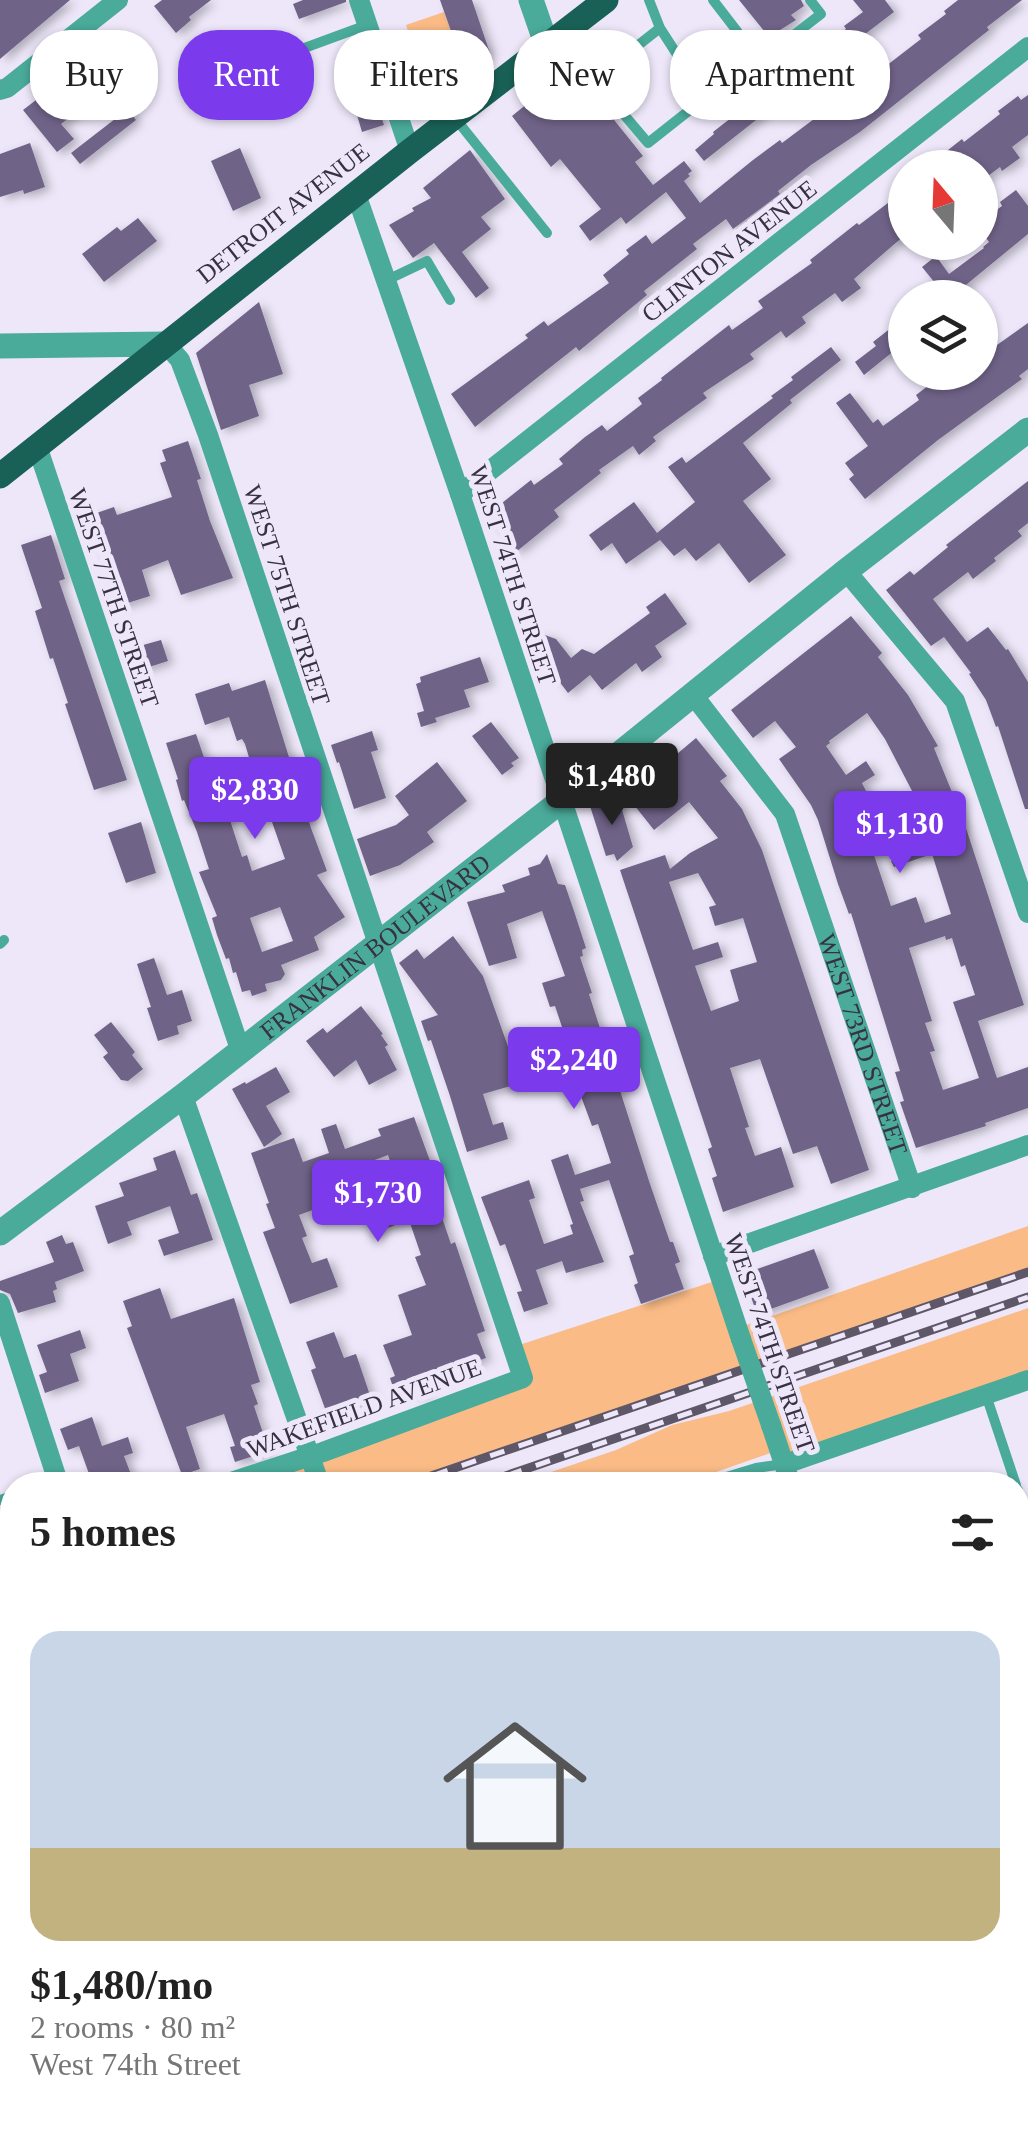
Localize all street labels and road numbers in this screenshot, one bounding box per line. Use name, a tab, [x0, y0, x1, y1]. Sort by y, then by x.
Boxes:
street label: DETROIT AVENUE	[192, 137, 374, 289]
street label: CLINTON AVENUE	[637, 175, 821, 327]
street label: WEST 74TH STREET	[465, 461, 561, 689]
street label: WEST 75TH STREET	[239, 481, 335, 709]
street label: WEST 77TH STREET	[64, 485, 164, 711]
street label: FRANKLIN BOULEVARD	[255, 848, 495, 1044]
street label: WEST 73RD STREET	[813, 930, 913, 1158]
street label: WEST 74TH STREET	[720, 1230, 820, 1456]
street label: WAKEFIELD AVENUE	[243, 1353, 485, 1463]

